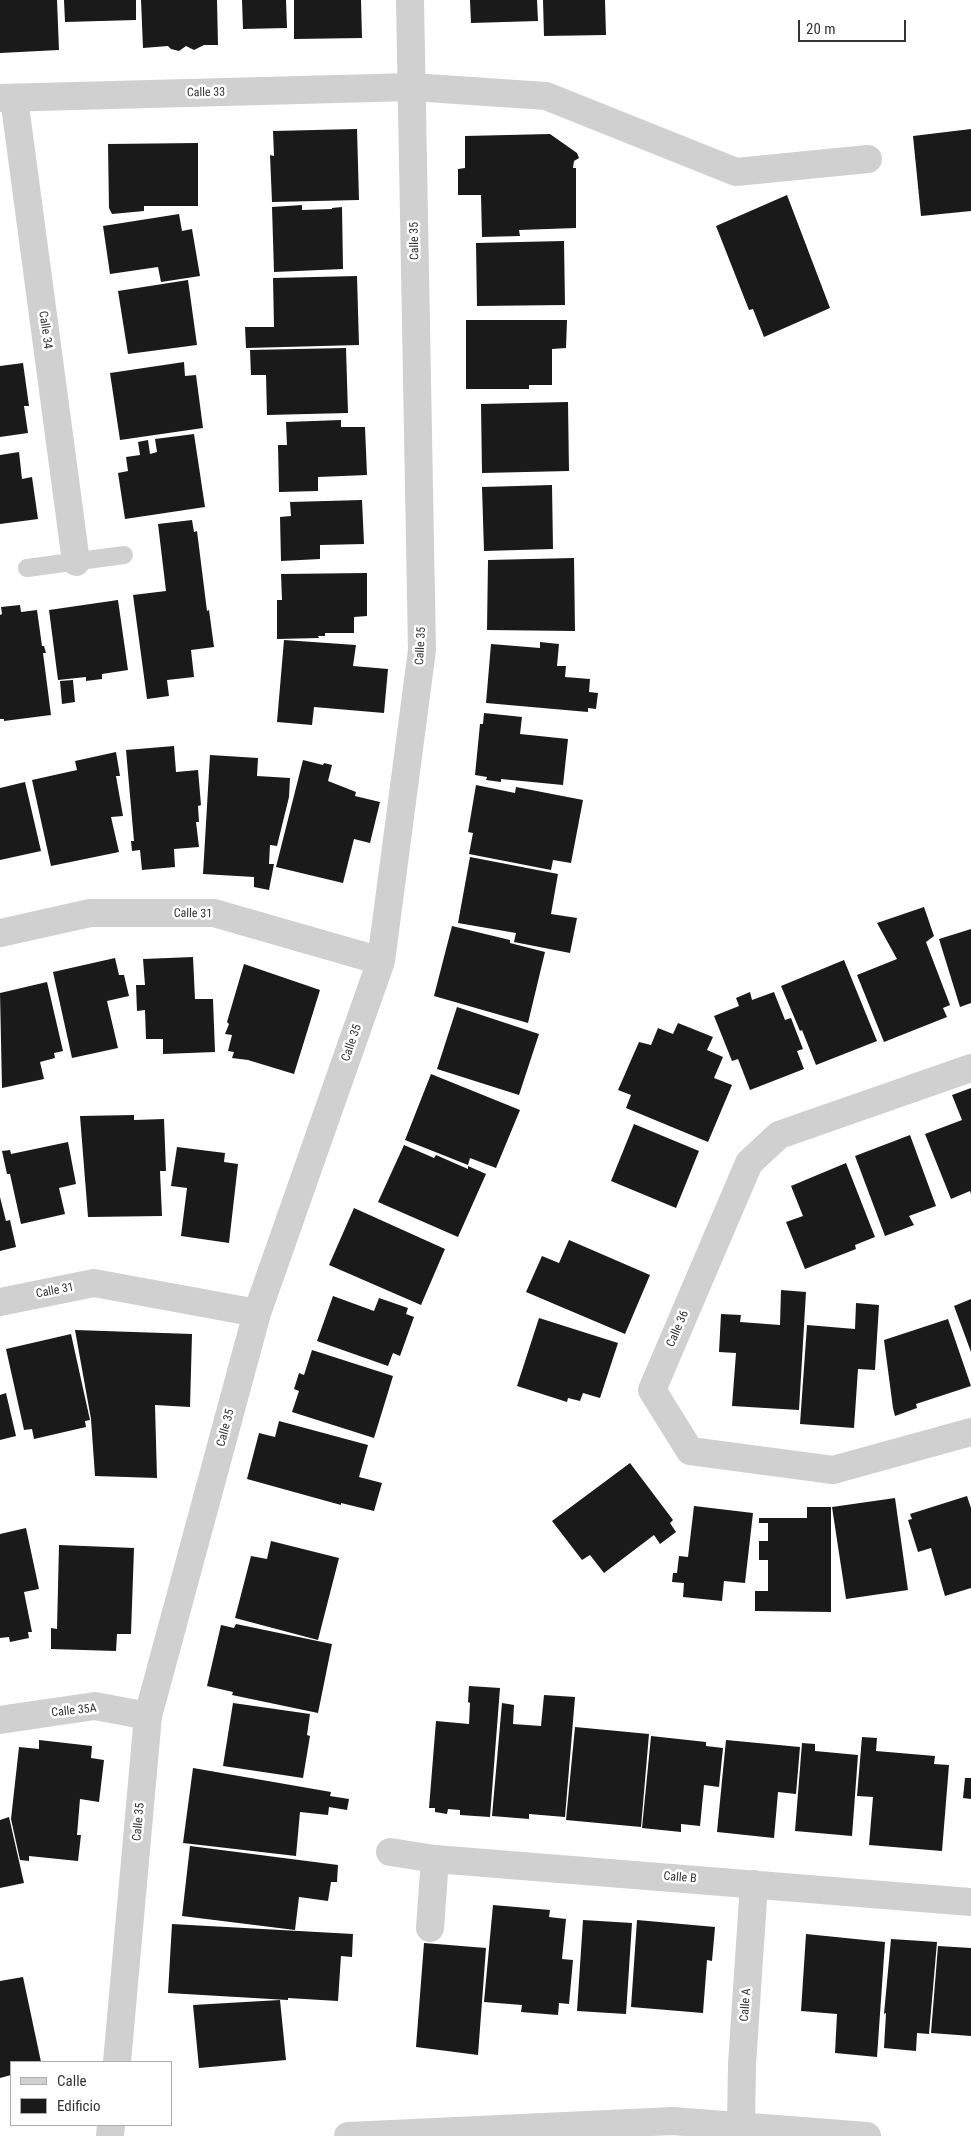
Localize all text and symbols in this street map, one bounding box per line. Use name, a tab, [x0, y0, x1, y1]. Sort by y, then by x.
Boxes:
scale bar	[801, 10, 908, 42]
text: 20 m	[806, 20, 836, 38]
street label: Calle 33	[187, 85, 225, 101]
street label: Calle 35	[407, 222, 423, 260]
street label: Calle 34	[35, 310, 55, 350]
street label: Calle 35	[413, 627, 429, 665]
street label: Calle 31	[174, 906, 212, 922]
street label: Calle 35	[339, 1023, 365, 1063]
street label: Calle 31	[35, 1280, 75, 1302]
street label: Calle 36	[664, 1309, 692, 1349]
street label: Calle 35	[214, 1408, 238, 1448]
street label: Calle 35A	[51, 1701, 97, 1721]
street label: Calle 35	[130, 1802, 148, 1842]
street label: Calle B	[663, 1869, 697, 1887]
street label: Calle A	[738, 1988, 754, 2022]
legend	[10, 2061, 172, 2126]
text: Calle	[57, 2072, 87, 2090]
text: Edificio	[57, 2097, 100, 2115]

